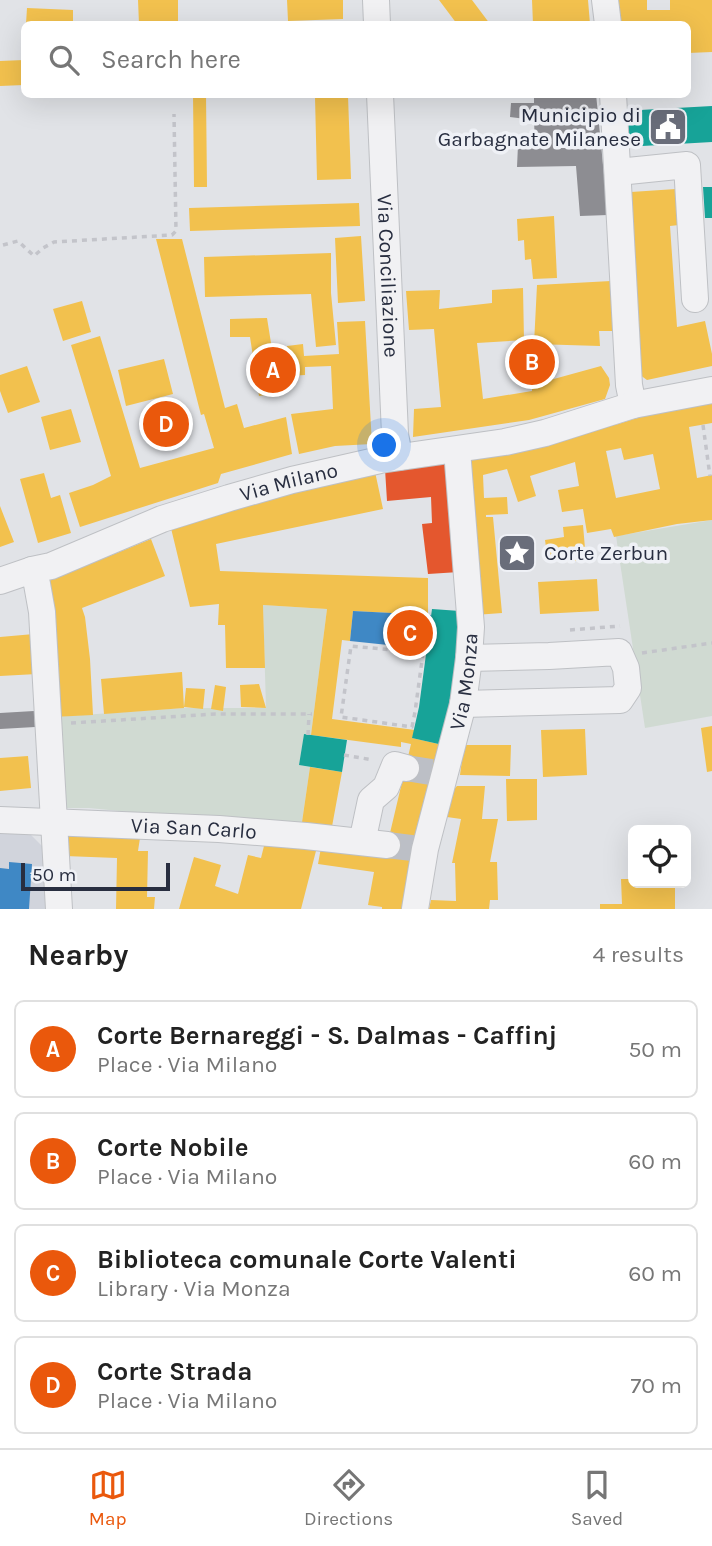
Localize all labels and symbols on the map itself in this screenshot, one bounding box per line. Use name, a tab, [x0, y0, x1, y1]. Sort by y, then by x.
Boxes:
place label: Municipio di Garbagnate Milanese	[438, 103, 641, 151]
public building icon: Municipio di Garbagnate Milanese	[647, 106, 689, 148]
street label: Via Conciliazione	[372, 194, 404, 358]
pin: B	[509, 336, 555, 388]
pin: A	[250, 344, 296, 396]
pin: D	[143, 398, 189, 450]
your location	[367, 428, 401, 462]
street label: Via Milano	[237, 458, 340, 506]
place icon: Corte Zerbun	[496, 532, 538, 574]
place label: Corte Zerbun	[544, 541, 668, 565]
pin: C	[387, 607, 433, 659]
street label: Via Monza	[445, 632, 483, 733]
street label: Via San Carlo	[130, 813, 258, 844]
scale bar	[21, 860, 170, 892]

